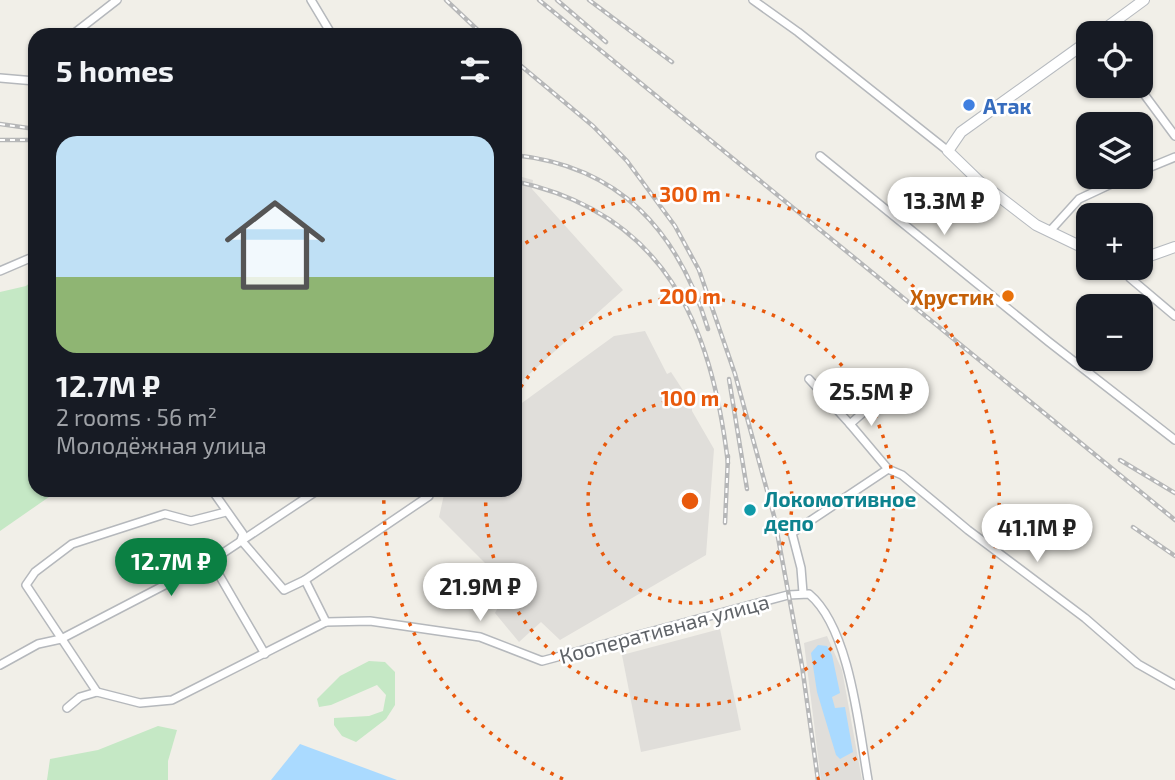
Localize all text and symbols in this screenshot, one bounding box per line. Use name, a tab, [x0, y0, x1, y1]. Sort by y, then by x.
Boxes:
map controls	[1076, 21, 1153, 371]
button: locate	[1076, 21, 1153, 98]
icon: filters	[456, 51, 494, 89]
text: 5 homes	[56, 52, 174, 88]
place label: Атак	[983, 93, 1032, 118]
marker: Атак	[961, 97, 977, 113]
button: layers	[1076, 112, 1153, 189]
pin: 13.3M ₽	[879, 177, 1009, 237]
text: 300 m	[659, 181, 721, 206]
icon: home	[212, 182, 338, 308]
text: 13.3M ₽	[903, 186, 985, 214]
button: +	[1076, 203, 1153, 280]
text: 200 m	[659, 283, 721, 308]
place label: Хрустик	[910, 284, 994, 309]
marker: Хрустик	[1000, 288, 1016, 304]
button: −	[1076, 294, 1153, 371]
text: 12.7M ₽	[56, 367, 160, 403]
pin: 25.5M ₽	[806, 368, 936, 428]
text: 25.5M ₽	[829, 377, 913, 405]
text: 100 m	[661, 385, 719, 410]
text: 2 rooms · 56 m²	[56, 403, 217, 431]
text: Молодёжная улица	[56, 431, 267, 459]
place label: Локомотивное депо	[764, 486, 916, 535]
centre of rings	[678, 489, 702, 513]
marker: Локомотивное депо	[742, 502, 758, 518]
pin: 41.1M ₽	[972, 504, 1102, 564]
text: 41.1M ₽	[998, 513, 1076, 541]
pin: 12.7M ₽	[106, 538, 236, 598]
text: 12.7M ₽	[131, 547, 211, 575]
pin: 21.9M ₽	[415, 564, 545, 623]
text: 21.9M ₽	[439, 572, 521, 600]
street label: Кооперативная улица	[556, 588, 772, 669]

